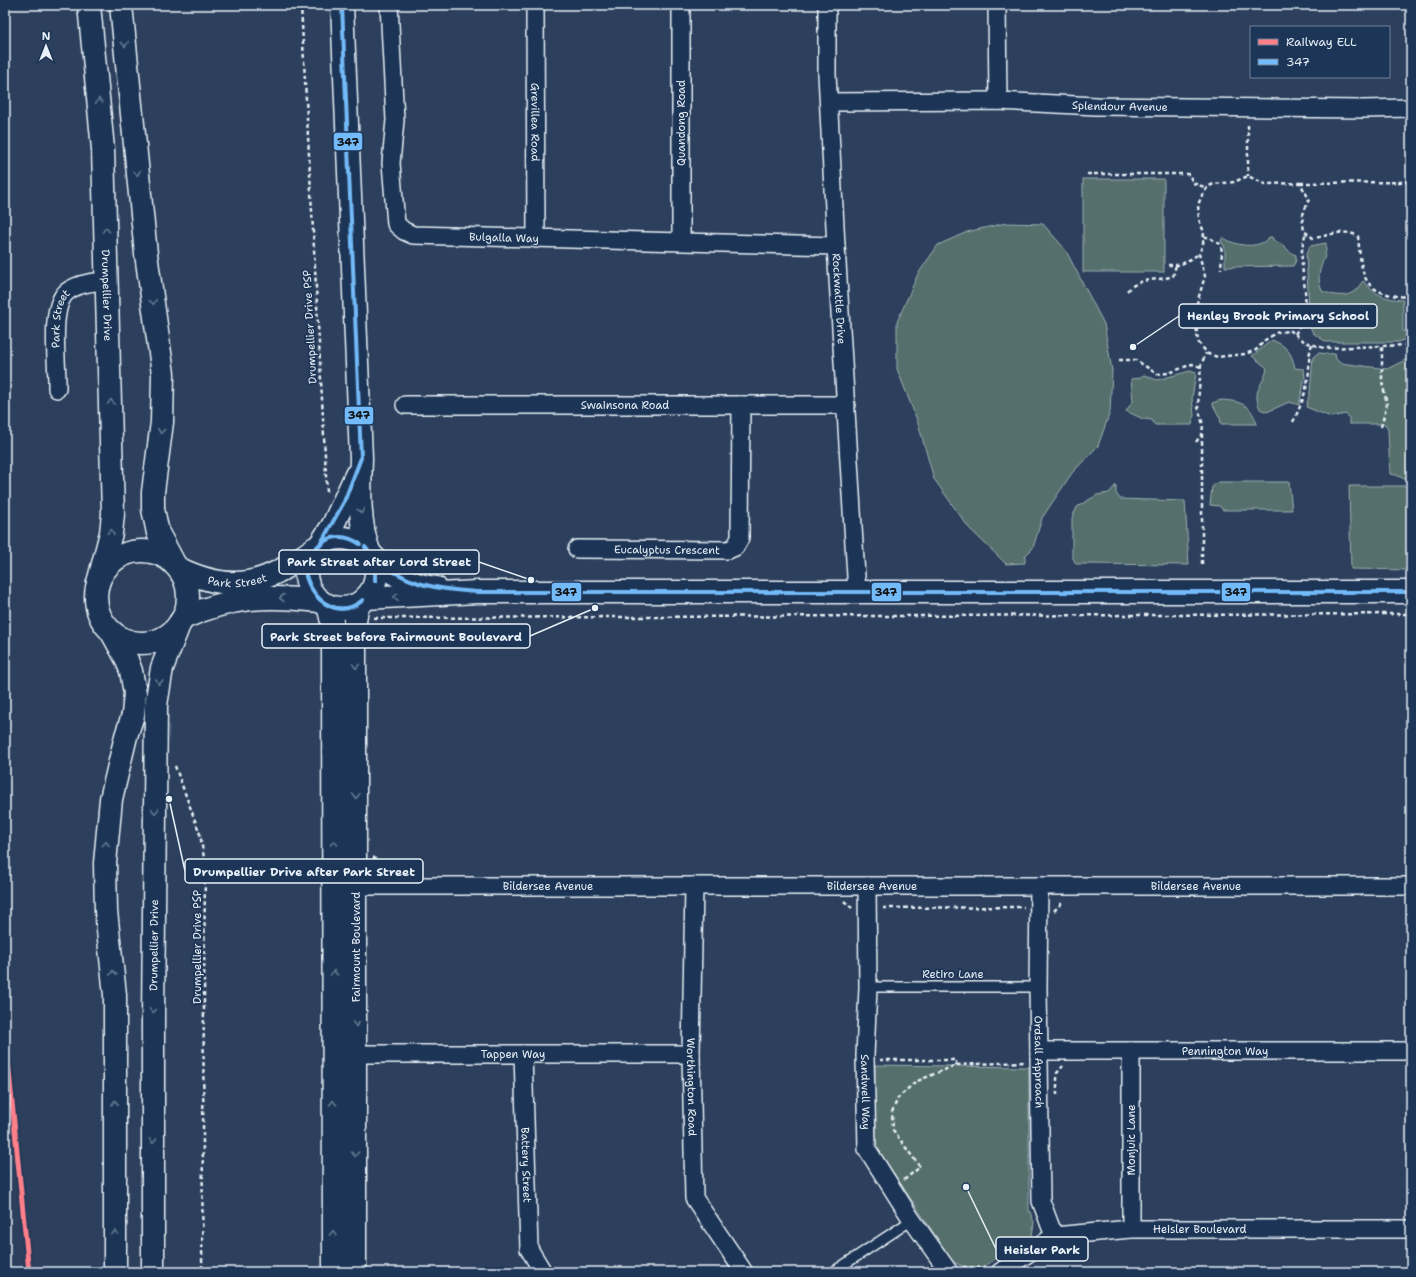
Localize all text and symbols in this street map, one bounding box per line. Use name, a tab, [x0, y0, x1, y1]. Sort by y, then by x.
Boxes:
north arrow	[26, 26, 66, 66]
legend	[1250, 26, 1390, 78]
text: N	[42, 29, 51, 44]
text: Railway ELL	[1286, 34, 1357, 50]
one-way arrow	[120, 41, 129, 47]
text: 347	[1286, 54, 1310, 70]
street label: Quandong Road	[674, 80, 689, 166]
street label: Grevillea Road	[528, 83, 543, 161]
street label: Splendour Avenue	[1072, 97, 1168, 114]
one-way arrow	[94, 98, 103, 104]
line badge: 347	[333, 132, 363, 151]
text: 347	[337, 135, 360, 150]
one-way arrow	[132, 170, 141, 176]
one-way arrow	[101, 227, 110, 233]
street label: Bulgalla Way	[469, 229, 539, 246]
street label: Drumpellier Drive	[98, 249, 116, 341]
street label: Rockwattle Drive	[829, 253, 849, 345]
street label: Drumpellier Drive PSP	[300, 270, 320, 384]
street label: Park Street	[48, 286, 73, 348]
one-way arrow	[148, 299, 157, 305]
callout: Henley Brook Primary School	[1179, 304, 1377, 328]
text: Henley Brook Primary School	[1187, 308, 1369, 324]
street label: Swainsona Road	[581, 398, 669, 413]
one-way arrow	[107, 399, 115, 405]
line badge: 347	[344, 406, 374, 425]
text: 347	[348, 408, 371, 423]
one-way arrow	[157, 428, 166, 434]
one-way arrow	[356, 508, 365, 514]
one-way arrow	[106, 529, 115, 535]
street label: Eucalyptus Crescent	[614, 542, 720, 557]
callout: Park Street after Lord Street	[279, 550, 479, 574]
text: Park Street after Lord Street	[287, 554, 471, 570]
street label: Park Street	[206, 570, 269, 591]
line badge: 347	[551, 582, 582, 602]
line badge: 347	[871, 582, 902, 602]
line badge: 347	[1221, 582, 1251, 602]
text: 347	[555, 585, 578, 600]
text: 347	[875, 585, 898, 600]
text: 347	[1225, 585, 1248, 600]
one-way arrow	[393, 592, 399, 601]
one-way arrow	[279, 594, 285, 602]
callout: Park Street before Fairmount Boulevard	[262, 624, 530, 648]
text: Park Street before Fairmount Boulevard	[270, 629, 522, 645]
one-way arrow	[352, 663, 360, 669]
one-way arrow	[156, 678, 164, 685]
one-way arrow	[352, 793, 360, 799]
one-way arrow	[151, 808, 159, 814]
one-way arrow	[330, 840, 338, 846]
one-way arrow	[101, 841, 110, 847]
callout: Drumpellier Drive after Park Street	[185, 859, 423, 883]
text: Drumpellier Drive after Park Street	[193, 864, 415, 880]
street label: Bildersee Avenue	[503, 879, 593, 894]
street label: Bildersee Avenue	[827, 879, 917, 894]
street label: Bildersee Avenue	[1151, 879, 1241, 894]
street label: Drumpellier Drive PSP	[190, 890, 205, 1004]
street label: Fairmount Boulevard	[349, 892, 364, 1002]
street label: Drumpellier Drive	[146, 899, 162, 991]
street label: Retiro Lane	[922, 967, 984, 982]
one-way arrow	[109, 970, 118, 976]
one-way arrow	[330, 970, 338, 976]
one-way arrow	[149, 1008, 157, 1014]
street label: Ordsall Approach	[1031, 1016, 1047, 1109]
one-way arrow	[352, 1021, 360, 1027]
street label: Worthington Road	[683, 1038, 700, 1136]
street label: Pennington Way	[1182, 1044, 1268, 1059]
street label: Tappen Way	[481, 1047, 545, 1062]
street label: Sandwell Way	[857, 1054, 874, 1130]
one-way arrow	[111, 1100, 119, 1106]
one-way arrow	[329, 1100, 337, 1106]
street label: Monjuic Lane	[1124, 1105, 1139, 1175]
street label: Battery Street	[518, 1127, 535, 1203]
one-way arrow	[149, 1138, 157, 1144]
one-way arrow	[351, 1151, 359, 1157]
street label: Heisler Boulevard	[1153, 1222, 1246, 1237]
one-way arrow	[111, 1230, 119, 1236]
one-way arrow	[329, 1230, 337, 1236]
callout: Heisler Park	[996, 1237, 1088, 1261]
text: Heisler Park	[1004, 1242, 1080, 1258]

